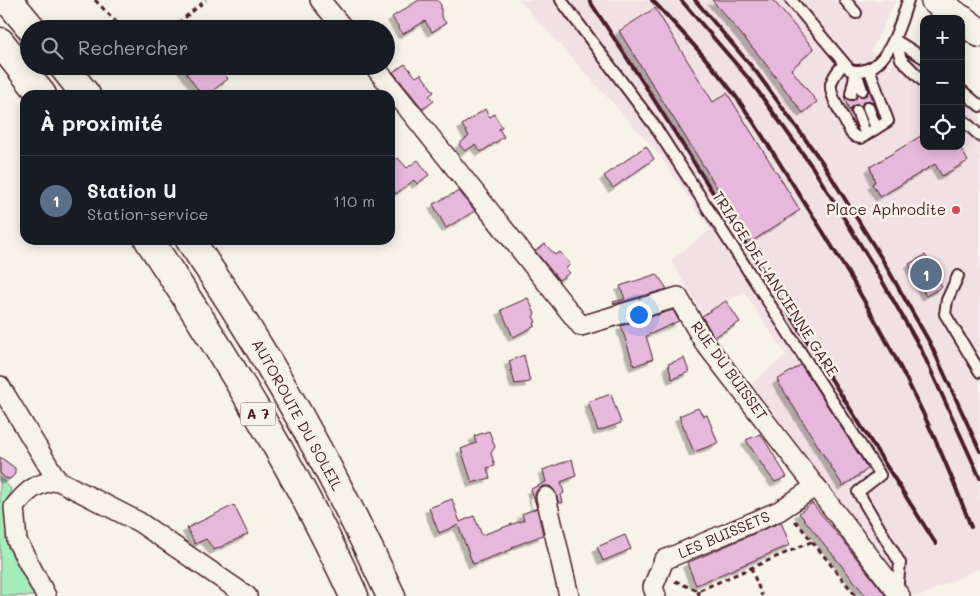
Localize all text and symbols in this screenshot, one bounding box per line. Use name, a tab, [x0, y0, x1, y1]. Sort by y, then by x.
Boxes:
map controls	[920, 15, 965, 150]
button: +	[920, 15, 965, 60]
search box	[20, 20, 395, 75]
icon: search	[38, 34, 66, 62]
text: Rechercher	[78, 35, 188, 60]
button: −	[920, 60, 965, 105]
button: locate	[920, 105, 965, 150]
text: À proximité	[40, 109, 163, 136]
text: Station U	[87, 178, 177, 203]
street label: TRIAGE DE L'ANCIENNE GARE	[708, 187, 844, 380]
text: 1	[52, 190, 60, 211]
text: 110 m	[333, 190, 375, 211]
place label: Place Aphrodite	[826, 199, 946, 219]
text: Station-service	[87, 203, 208, 224]
marker: Place Aphrodite	[950, 204, 962, 216]
pin: 1	[910, 255, 942, 293]
your location	[626, 302, 652, 328]
street label: RUE DU BUISSET	[687, 317, 773, 424]
street label: AUTOROUTE DU SOLEIL	[248, 335, 348, 494]
road number: A 7	[240, 402, 276, 426]
street label: LES BUISSETS	[675, 506, 773, 562]

